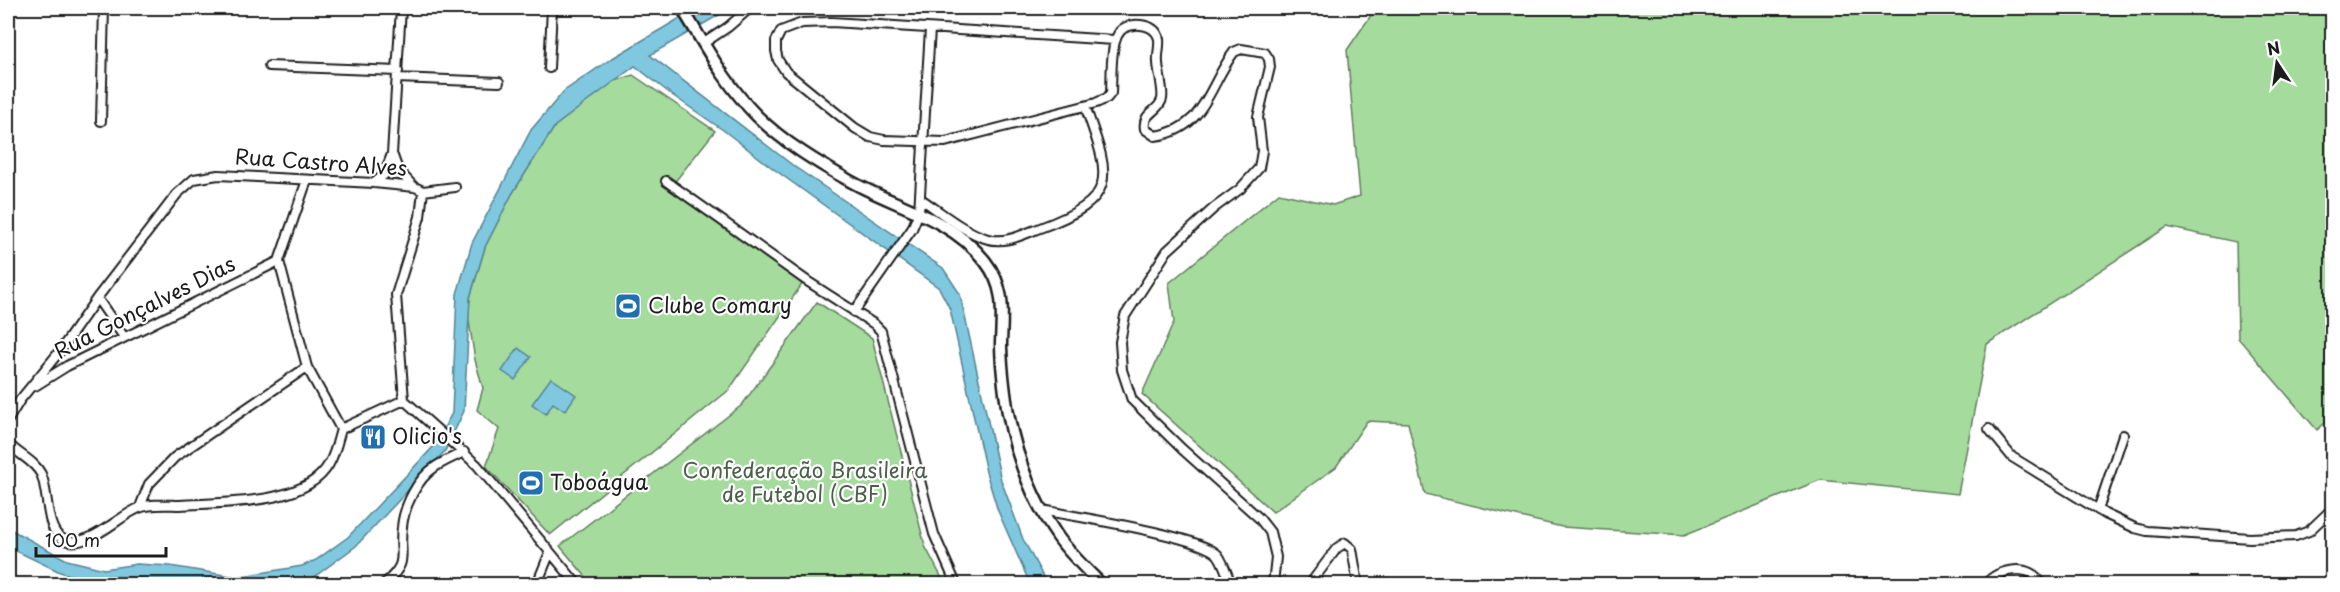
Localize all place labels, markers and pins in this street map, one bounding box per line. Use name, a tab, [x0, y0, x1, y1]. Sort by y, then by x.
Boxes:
place label: Clube Comary	[648, 288, 792, 320]
sports icon: Clube Comary	[613, 291, 643, 321]
place label: Olicio's	[392, 419, 462, 451]
restaurant icon: Olicio's	[358, 422, 388, 452]
place label: Toboágua	[550, 465, 648, 497]
sports icon: Toboágua	[516, 468, 546, 498]

